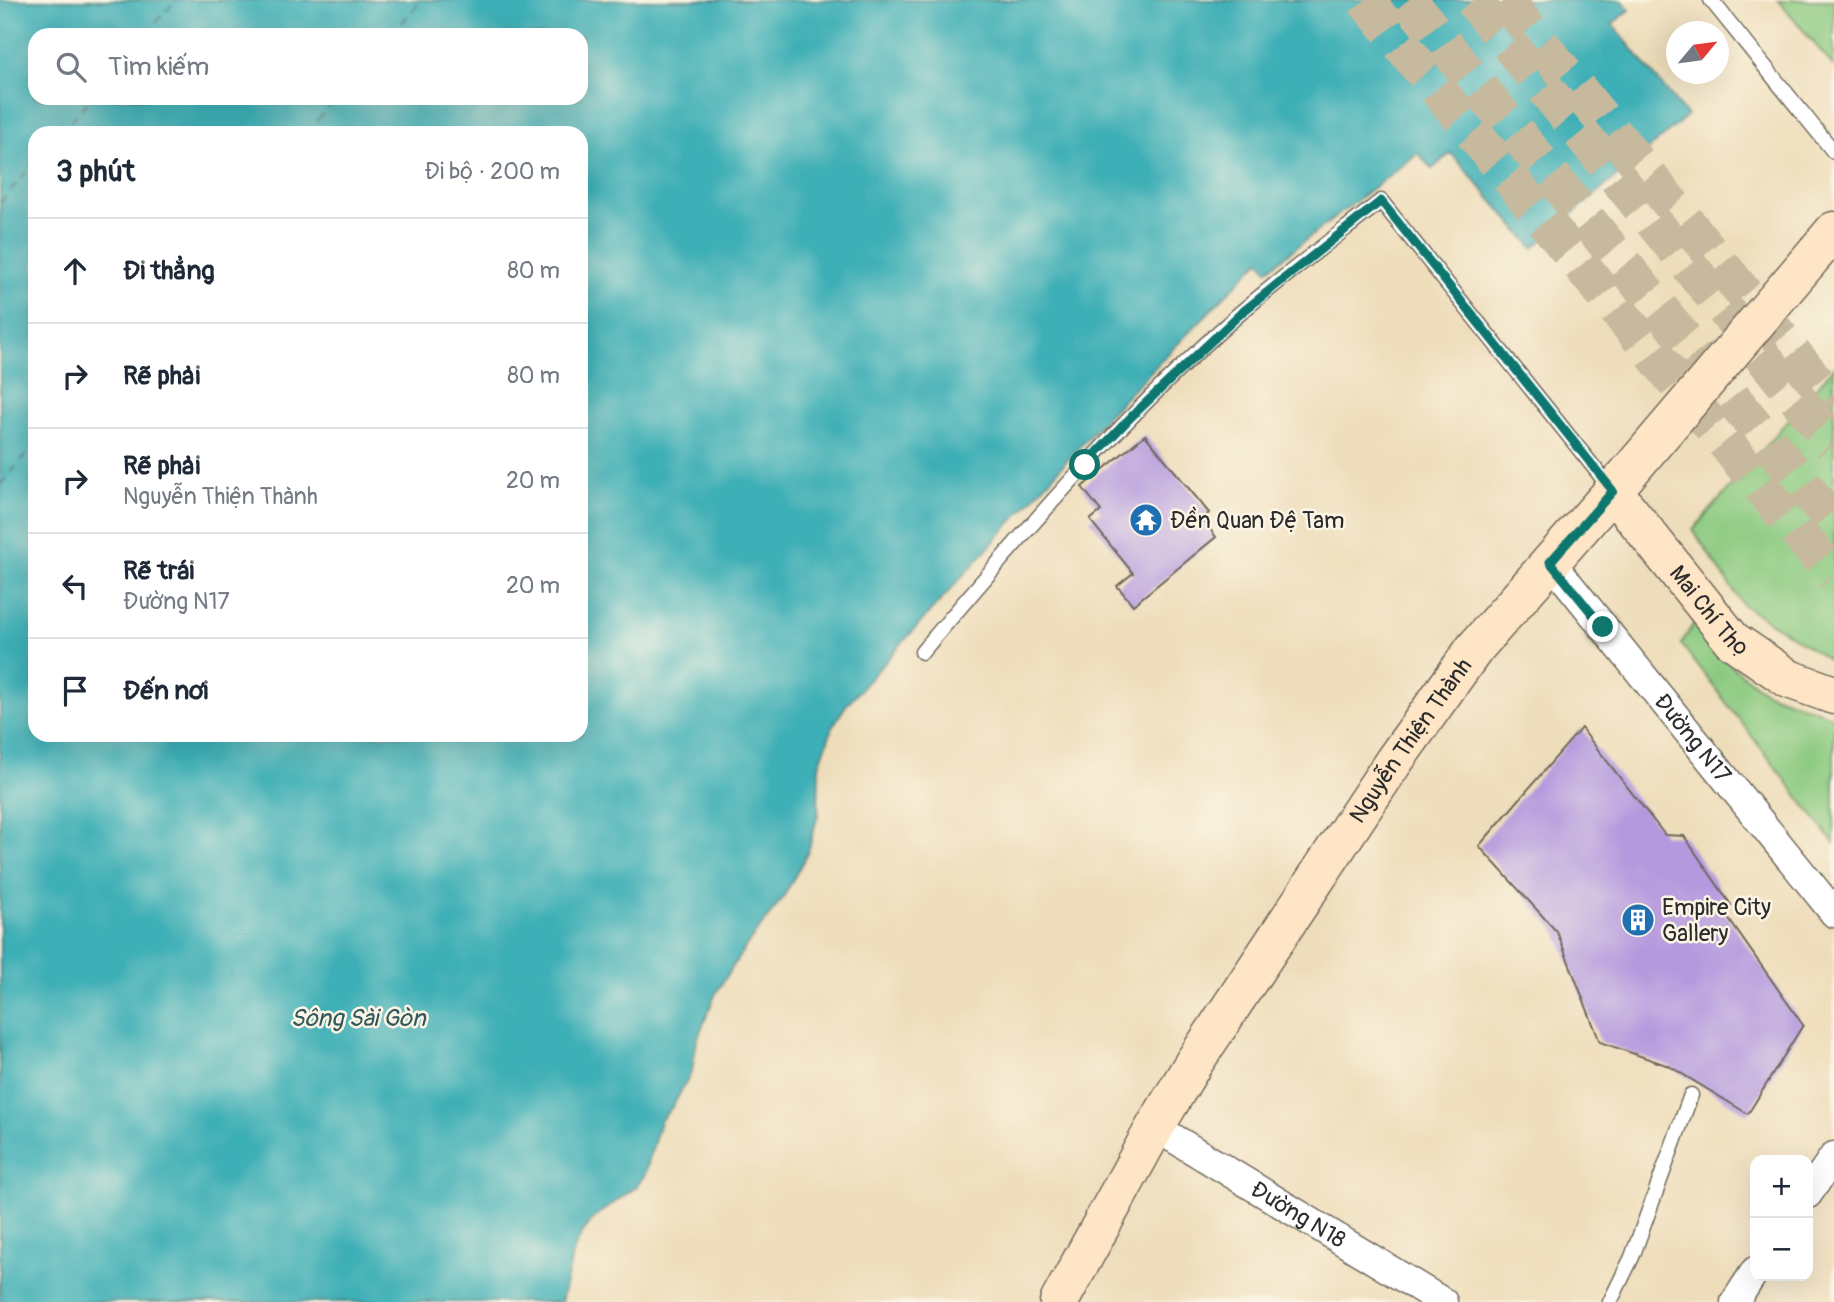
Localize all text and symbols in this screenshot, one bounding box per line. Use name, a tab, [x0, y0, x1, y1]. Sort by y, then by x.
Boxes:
north arrow	[1666, 21, 1729, 84]
search box	[28, 28, 588, 105]
icon: search	[52, 48, 90, 86]
text: Tìm kiếm	[108, 51, 209, 83]
text: 3 phút	[56, 153, 135, 190]
text: Đi bộ · 200 m	[425, 157, 560, 186]
icon: ahead	[56, 252, 94, 290]
text: Đi thẳng	[123, 255, 215, 287]
text: 80 m	[507, 256, 560, 285]
icon: right	[56, 357, 94, 395]
text: Rẽ phải	[123, 360, 200, 392]
text: 80 m	[507, 361, 560, 390]
route start	[1069, 449, 1100, 480]
text: Rẽ phải	[123, 450, 200, 482]
icon: right	[56, 462, 94, 500]
text: 20 m	[506, 466, 560, 495]
text: Nguyễn Thiện Thành	[123, 482, 318, 511]
temple icon: Đền Quan Đệ Tam	[1127, 501, 1165, 539]
place label: Đền Quan Đệ Tam	[1170, 506, 1344, 535]
text: Rẽ trái	[123, 555, 194, 587]
street label: Mai Chí Thọ	[1663, 559, 1755, 662]
icon: left	[56, 567, 94, 605]
text: 20 m	[506, 571, 560, 600]
text: Đường N17	[123, 587, 230, 616]
route end	[1587, 611, 1618, 642]
street label: Nguyễn Thiện Thành	[1343, 652, 1478, 828]
icon: arrive	[56, 672, 94, 710]
text: Đến nơi	[123, 675, 208, 707]
street label: Đường N17	[1648, 687, 1738, 789]
place label: Empire City Gallery	[1662, 893, 1771, 948]
building icon: Empire City Gallery	[1619, 901, 1657, 939]
water label: Sông Sài Gòn	[290, 1004, 427, 1033]
map controls	[1750, 1155, 1813, 1281]
button: +	[1750, 1155, 1813, 1218]
street label: Đường N18	[1246, 1174, 1351, 1254]
button: −	[1750, 1218, 1813, 1281]

